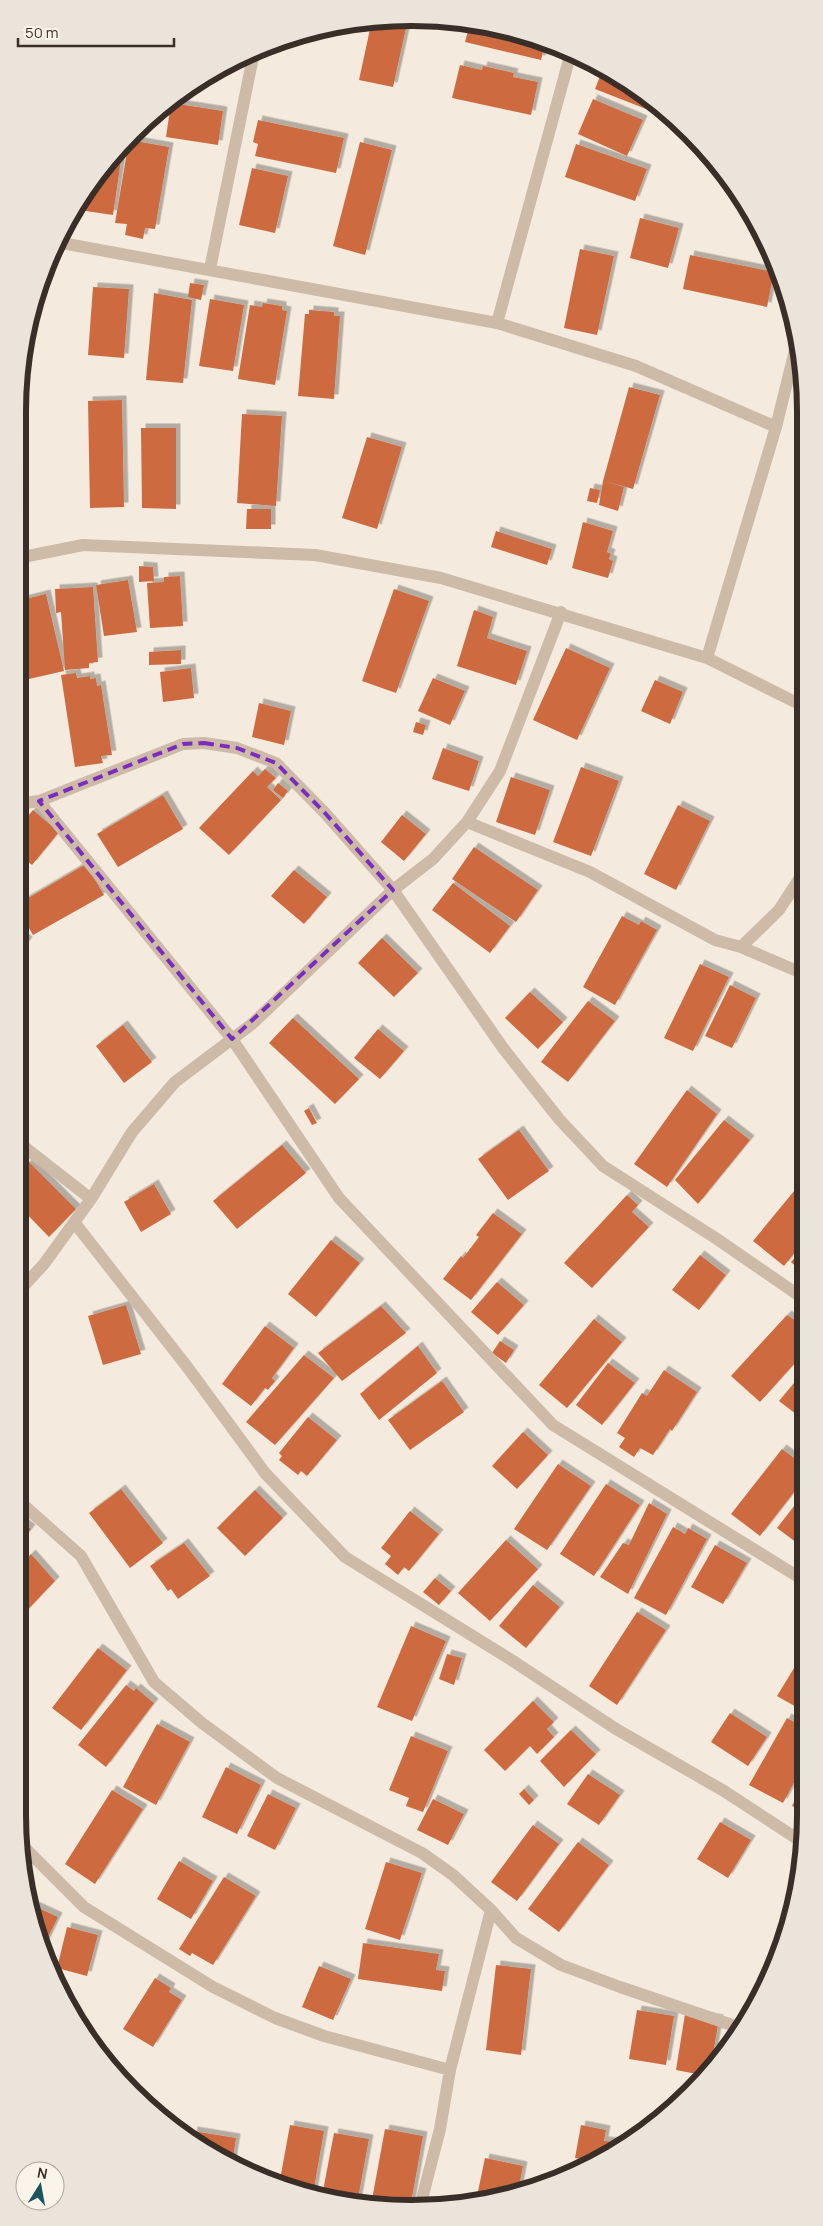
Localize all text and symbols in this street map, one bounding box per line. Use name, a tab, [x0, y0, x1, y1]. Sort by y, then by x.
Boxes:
scale bar	[18, 15, 174, 47]
text: 50 m	[25, 22, 59, 43]
north arrow	[15, 2161, 65, 2211]
text: N	[36, 2162, 49, 2183]

